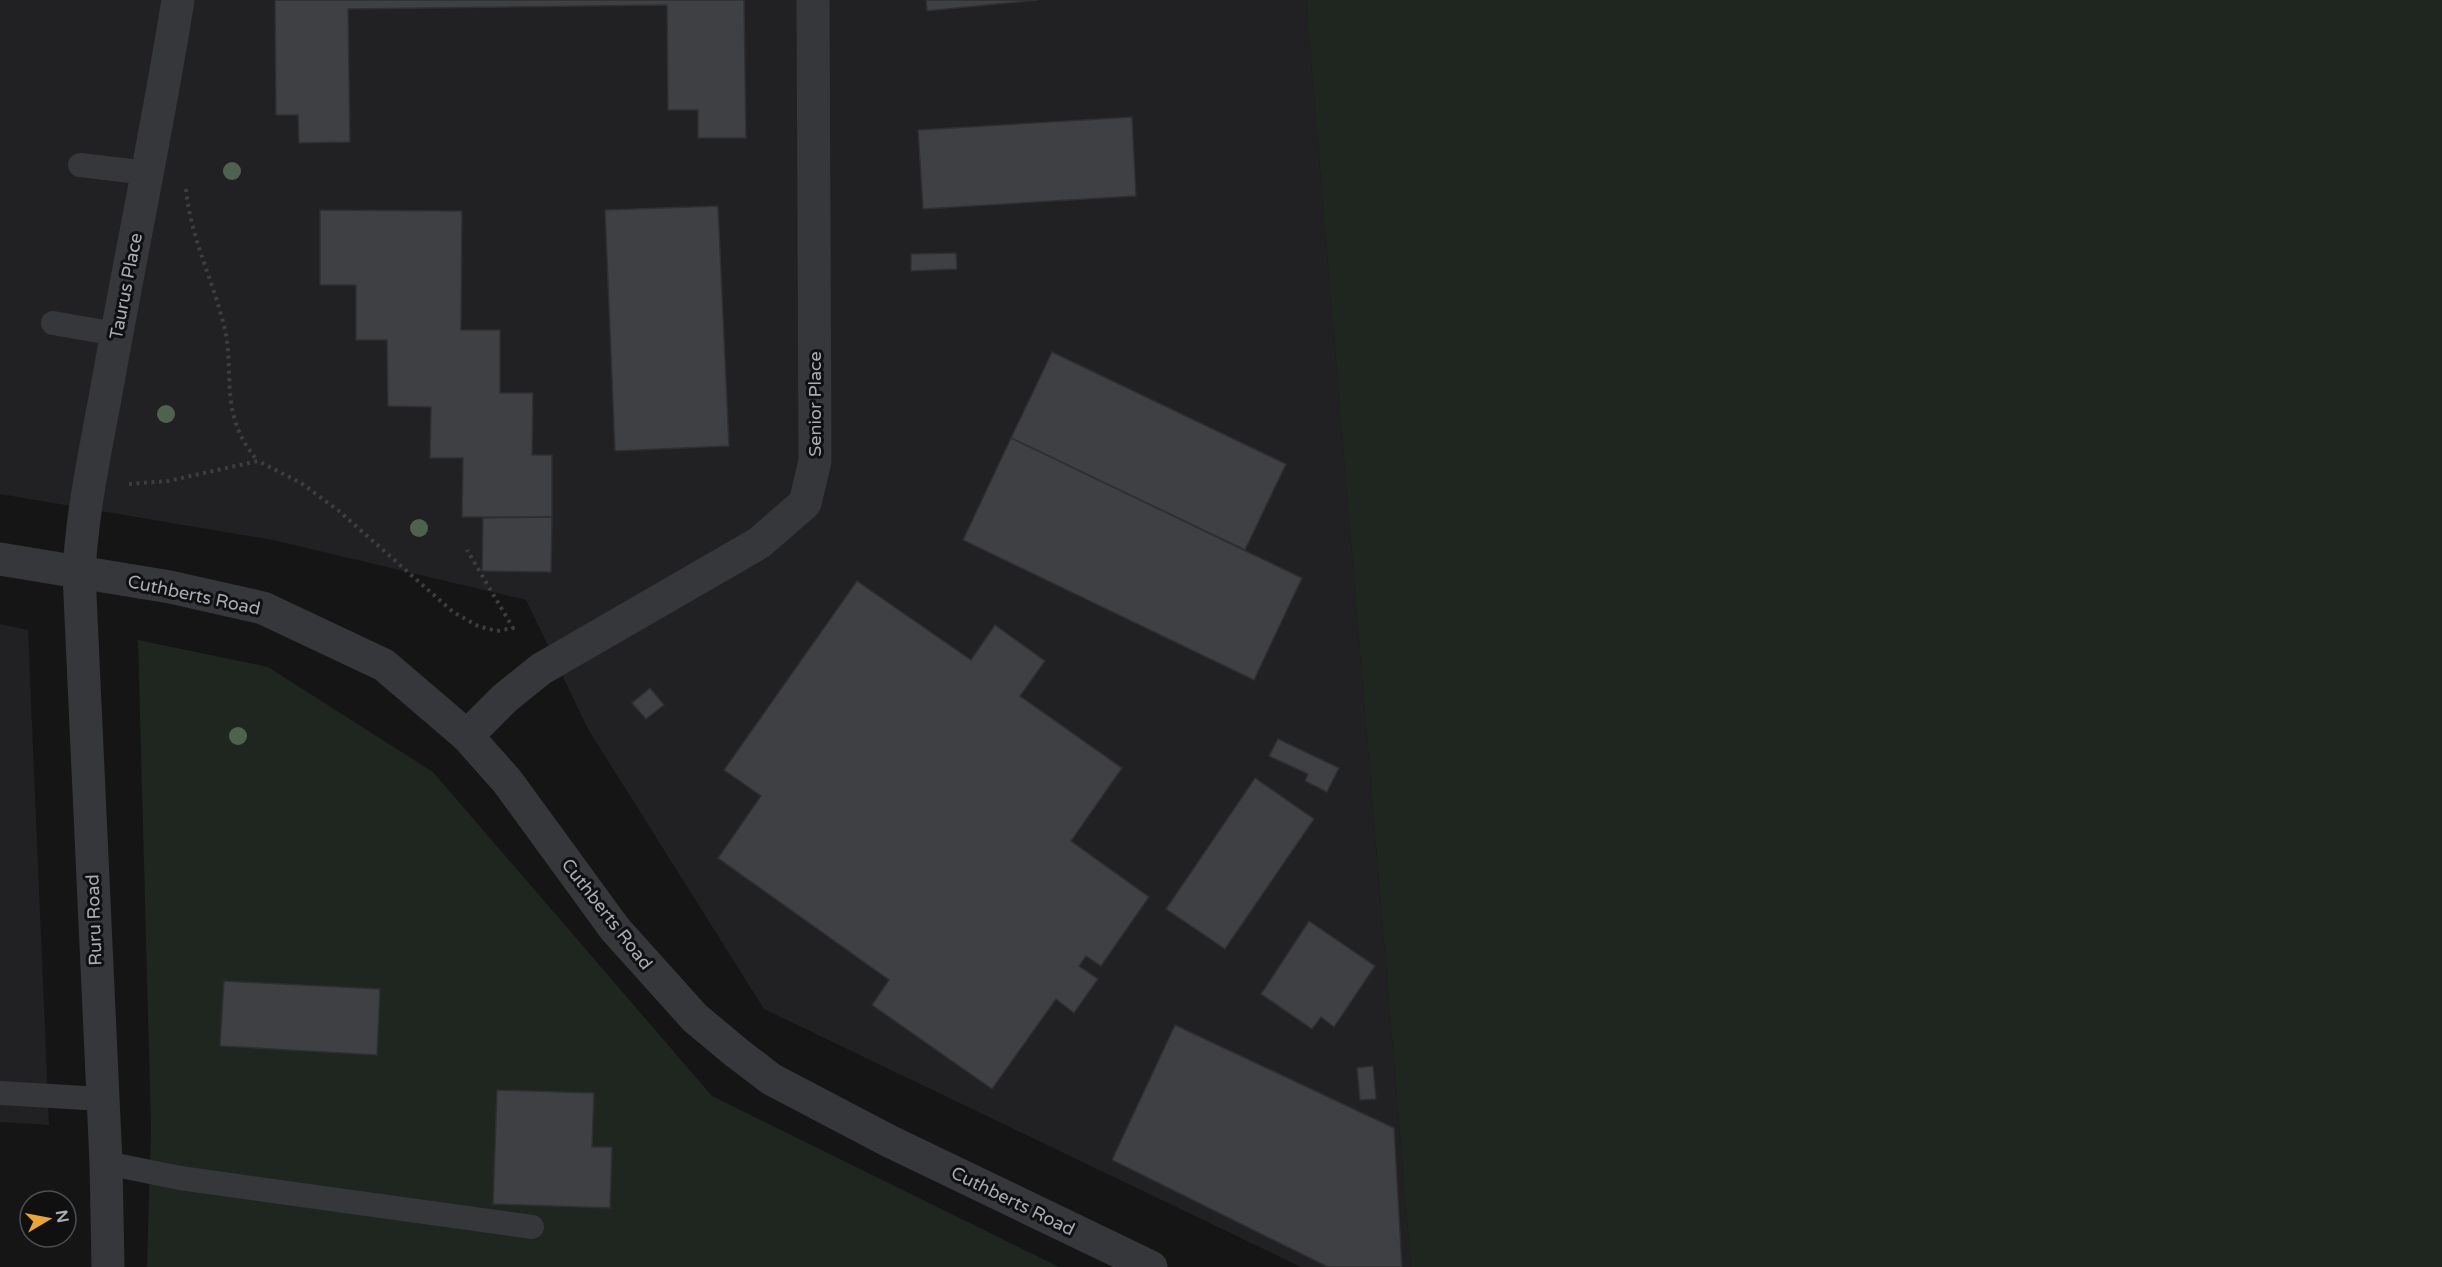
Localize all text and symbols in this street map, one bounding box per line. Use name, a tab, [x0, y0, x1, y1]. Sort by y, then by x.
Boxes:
street label: Taurus Place	[105, 231, 147, 341]
street label: Senior Place	[804, 351, 826, 457]
street label: Cuthberts Road	[126, 570, 262, 620]
street label: Cuthberts Road	[557, 854, 657, 974]
street label: Ruru Road	[81, 874, 107, 966]
street label: Cuthberts Road	[948, 1162, 1078, 1240]
north arrow	[18, 1189, 78, 1249]
text: N	[51, 1209, 73, 1225]

